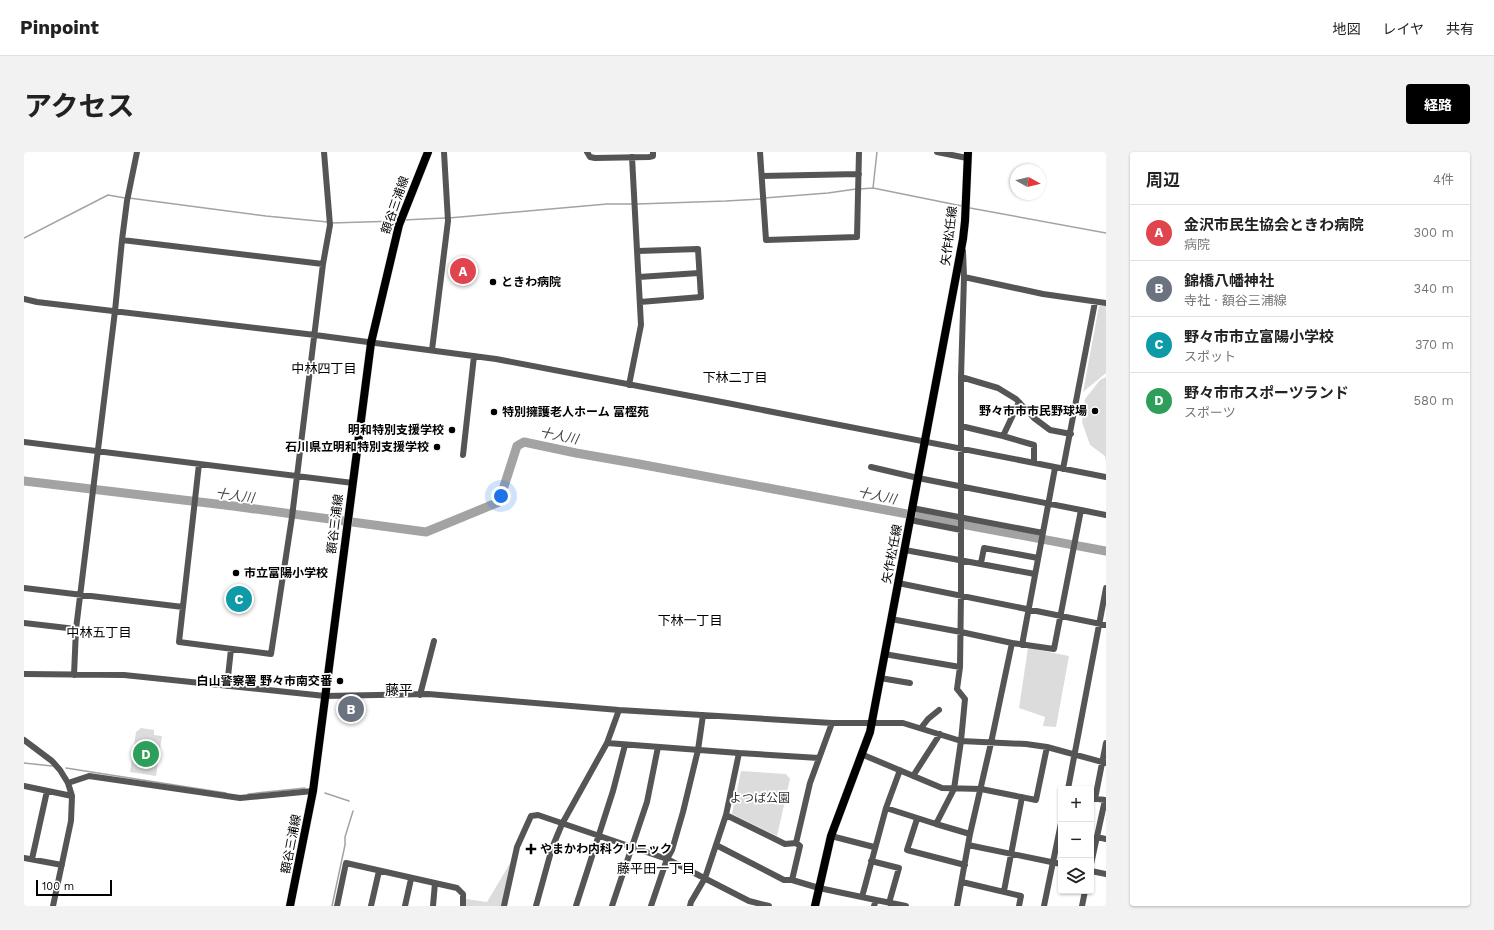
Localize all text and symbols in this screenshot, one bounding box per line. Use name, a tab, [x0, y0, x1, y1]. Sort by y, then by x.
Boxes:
text: Pinpoint	[20, 16, 99, 39]
text: 地図	[1332, 21, 1360, 37]
text: レイヤ	[1382, 21, 1424, 37]
text: 共有	[1446, 21, 1474, 37]
button: 経路	[1406, 84, 1470, 124]
text: アクセス	[24, 90, 135, 123]
north arrow	[1010, 164, 1046, 200]
text: 周辺	[1146, 170, 1180, 190]
text: 4件	[1433, 172, 1454, 187]
street label: 額谷三浦線	[379, 174, 411, 236]
street label: 矢作松任線	[938, 205, 960, 267]
text: 金沢市民生協会ときわ病院	[1184, 216, 1364, 234]
text: A	[1155, 225, 1163, 240]
text: 300 m	[1413, 225, 1454, 240]
text: 病院	[1184, 237, 1210, 252]
pin: A	[450, 256, 476, 286]
text: 錦橋八幡神社	[1184, 272, 1274, 290]
place label: ときわ病院	[501, 275, 561, 289]
marker: ときわ病院	[488, 277, 498, 287]
text: B	[1155, 281, 1163, 296]
text: 340 m	[1414, 281, 1454, 296]
text: 寺社 · 額谷三浦線	[1184, 293, 1287, 308]
text: 野々市市立富陽小学校	[1184, 328, 1334, 346]
text: C	[1155, 337, 1163, 352]
text: 370 m	[1415, 337, 1454, 352]
text: スポット	[1184, 349, 1236, 364]
district label: 中林四丁目	[291, 361, 357, 376]
district label: 下林二丁目	[702, 370, 768, 385]
text: 野々市市スポーツランド	[1184, 384, 1349, 402]
text: D	[1154, 393, 1164, 408]
text: 580 m	[1414, 393, 1454, 408]
place label: 野々市市市民野球場	[979, 404, 1087, 418]
place label: 特別擁護老人ホーム 富樫苑	[502, 405, 649, 419]
text: スポーツ	[1184, 405, 1236, 420]
marker: 野々市市市民野球場	[1090, 406, 1100, 416]
marker: 特別擁護老人ホーム 富樫苑	[489, 407, 499, 417]
place label: 明和特別支援学校	[348, 423, 444, 437]
water label: 十人川	[538, 424, 581, 447]
marker: 明和特別支援学校	[447, 425, 457, 435]
place label: 石川県立明和特別支援学校	[285, 440, 429, 454]
marker: 石川県立明和特別支援学校	[432, 442, 442, 452]
water label: 十人川	[856, 484, 899, 507]
water label: 十人川	[215, 486, 257, 506]
your location	[491, 486, 511, 506]
street label: 額谷三浦線	[324, 493, 346, 555]
street label: 矢作松任線	[879, 523, 905, 585]
place label: 市立富陽小学校	[244, 566, 328, 580]
marker: 市立富陽小学校	[231, 568, 241, 578]
pin: C	[226, 584, 252, 614]
district label: 下林一丁目	[657, 613, 723, 628]
district label: 中林五丁目	[66, 625, 132, 640]
place label: 白山警察署 野々市南交番	[197, 674, 333, 688]
marker: 白山警察署 野々市南交番	[335, 676, 345, 686]
district label: 藤平	[385, 682, 413, 698]
pin: B	[338, 694, 364, 724]
pin: D	[133, 739, 159, 769]
map controls	[1058, 786, 1094, 894]
button: +	[1058, 786, 1094, 822]
park label: よつば公園	[730, 791, 790, 805]
street label: 額谷三浦線	[278, 813, 304, 875]
button: −	[1058, 822, 1094, 858]
place label: やまかわ内科クリニック	[540, 842, 672, 856]
marker: やまかわ内科クリニック	[525, 843, 537, 855]
button: layers	[1058, 858, 1094, 894]
district label: 藤平田一丁目	[617, 861, 695, 876]
scale bar	[36, 878, 112, 897]
text: 100 m	[42, 880, 74, 893]

